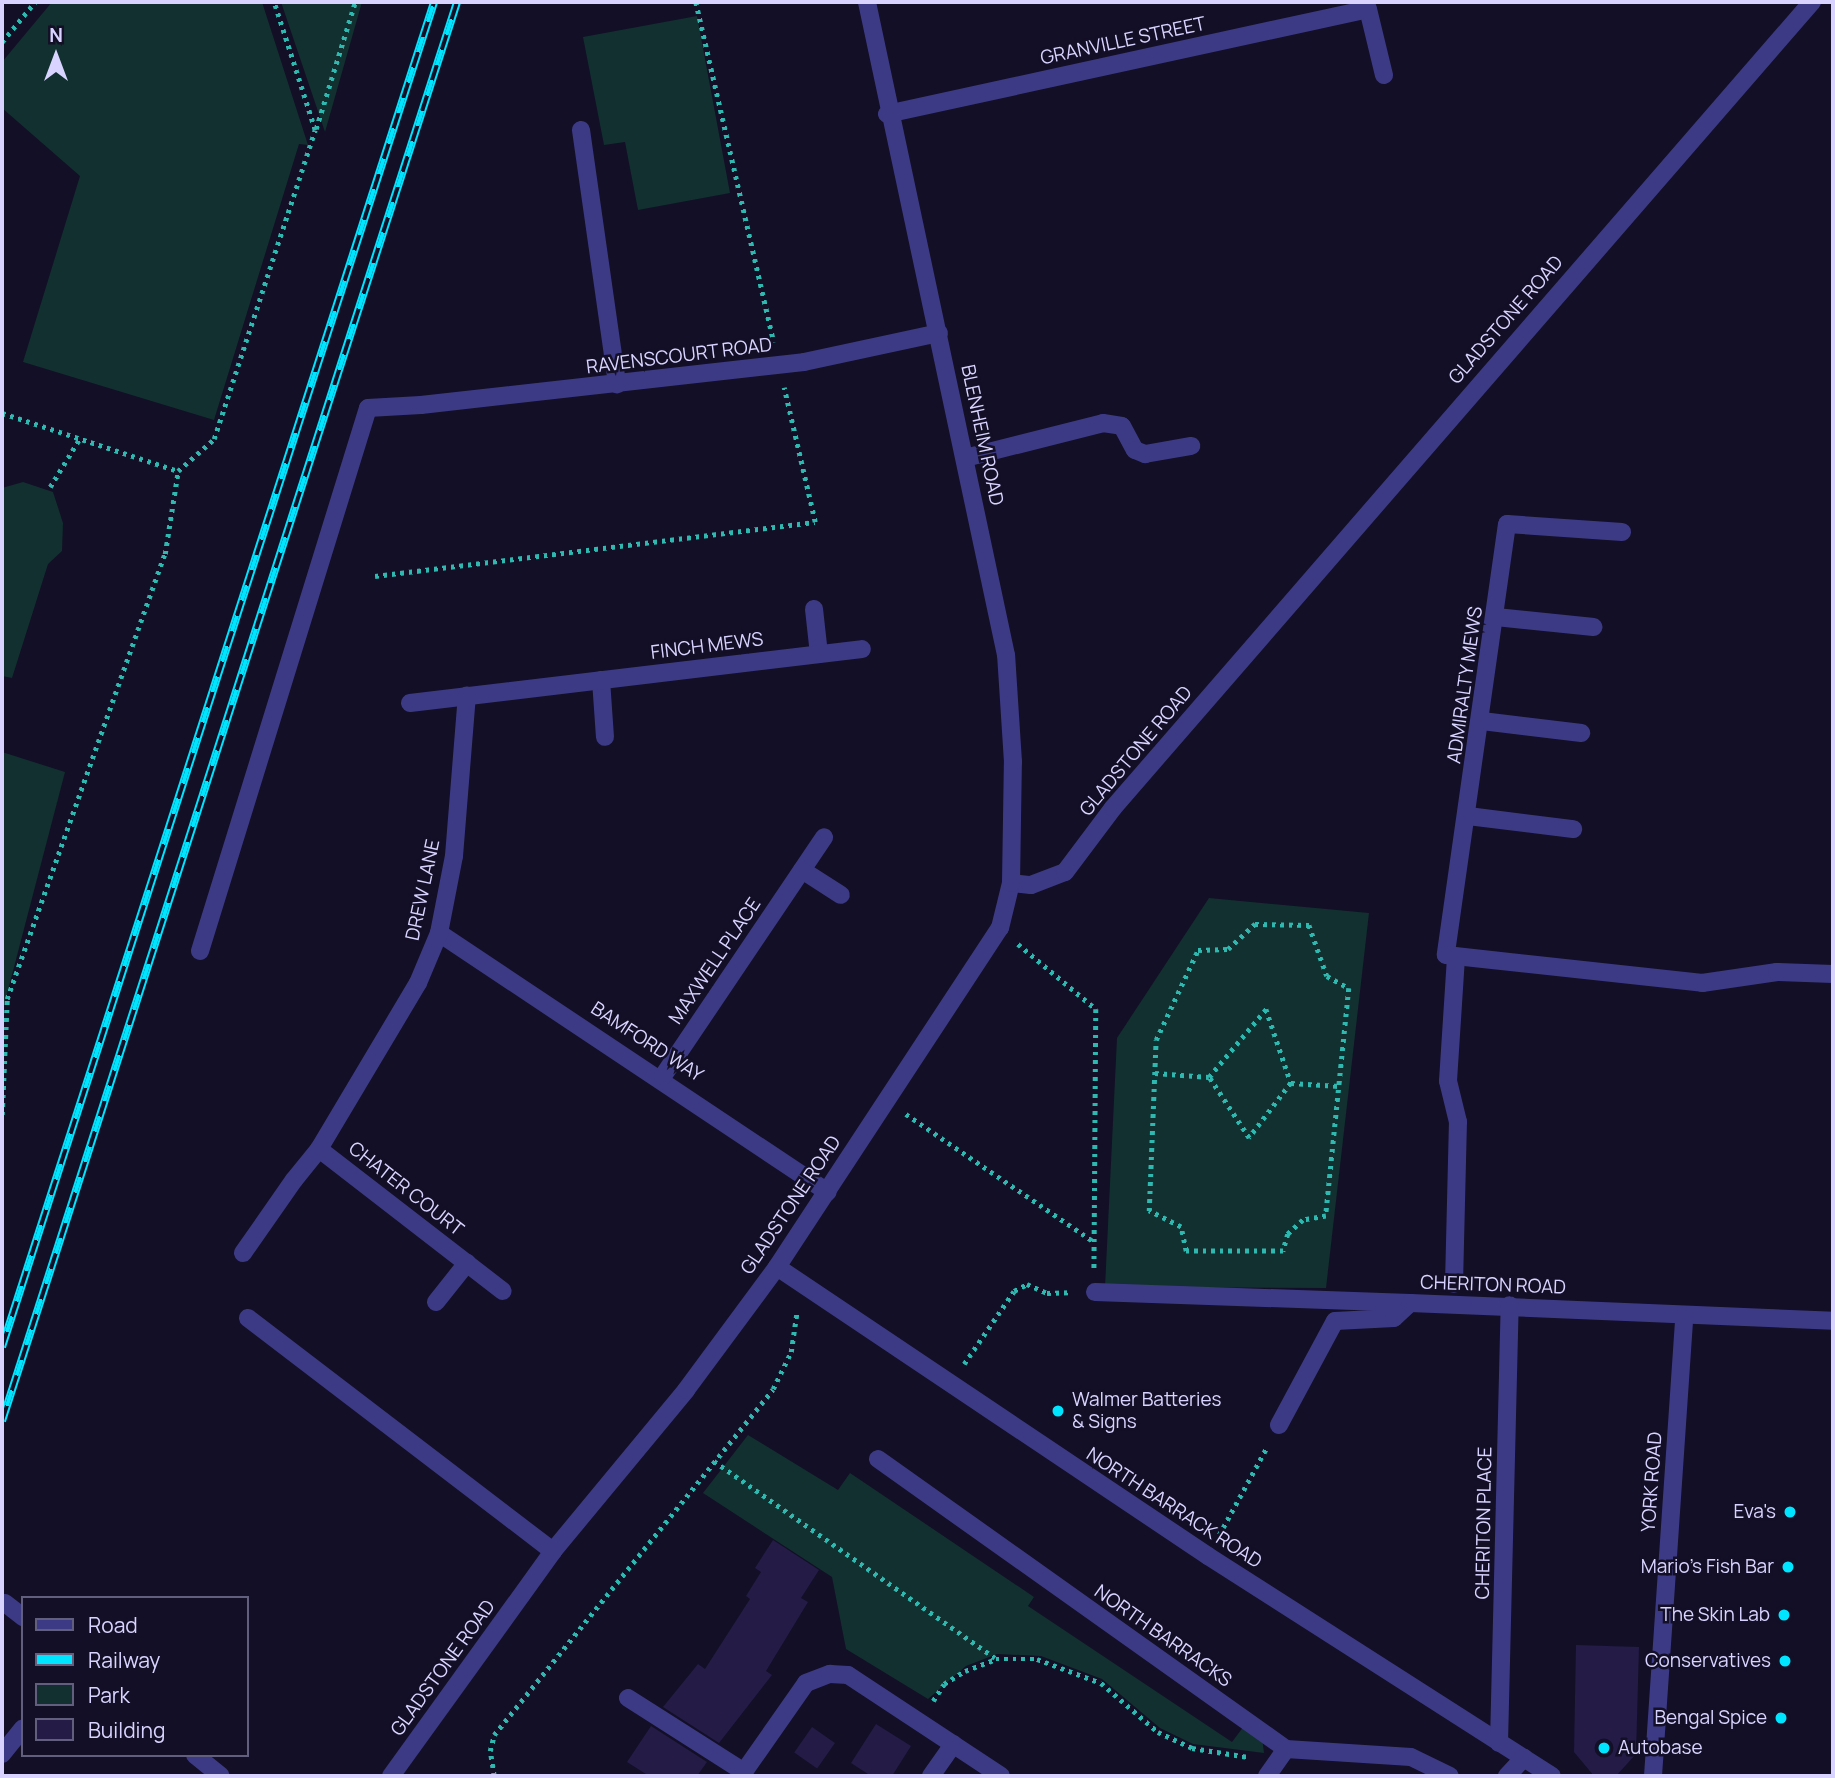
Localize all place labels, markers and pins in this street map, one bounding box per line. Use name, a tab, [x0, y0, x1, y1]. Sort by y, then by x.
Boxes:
place label: Walmer Batteries & Signs	[1072, 1389, 1221, 1433]
marker: Walmer Batteries & Signs	[1050, 1403, 1066, 1419]
place label: Eva's	[1733, 1501, 1776, 1523]
marker: Eva's	[1782, 1504, 1798, 1520]
place label: Mario's Fish Bar	[1641, 1556, 1774, 1578]
marker: Mario's Fish Bar	[1780, 1559, 1796, 1575]
place label: The Skin Lab	[1660, 1604, 1770, 1626]
marker: The Skin Lab	[1776, 1607, 1792, 1623]
place label: Conservatives	[1645, 1650, 1771, 1672]
marker: Conservatives	[1777, 1653, 1793, 1669]
place label: Bengal Spice	[1654, 1707, 1767, 1729]
marker: Bengal Spice	[1773, 1710, 1789, 1726]
place label: Autobase	[1618, 1737, 1703, 1759]
marker: Autobase	[1596, 1740, 1612, 1756]

